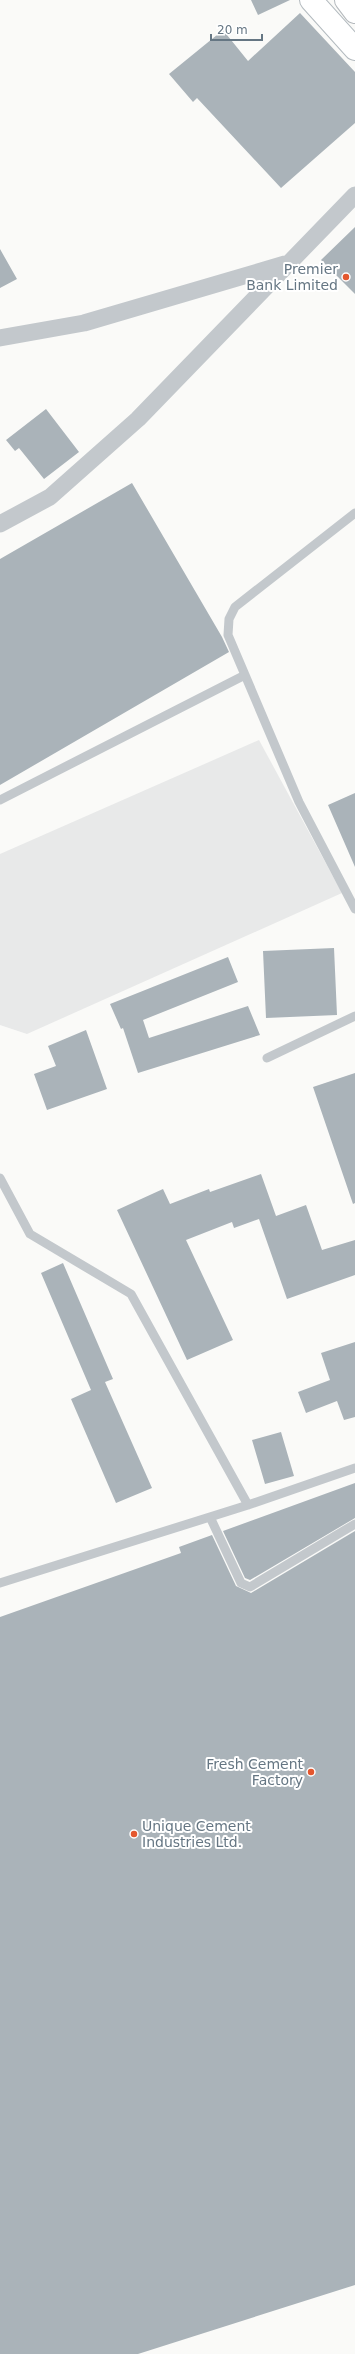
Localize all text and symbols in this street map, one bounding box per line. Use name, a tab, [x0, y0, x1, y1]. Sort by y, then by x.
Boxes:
scale bar	[211, 16, 262, 42]
text: 20 m	[217, 23, 248, 37]
place label: Premier Bank Limited	[246, 261, 338, 293]
marker: Premier Bank Limited	[341, 272, 351, 282]
place label: Fresh Cement Factory	[206, 1756, 304, 1788]
marker: Fresh Cement Factory	[306, 1767, 316, 1777]
place label: Unique Cement Industries Ltd.	[142, 1818, 251, 1850]
marker: Unique Cement Industries Ltd.	[129, 1829, 139, 1839]

